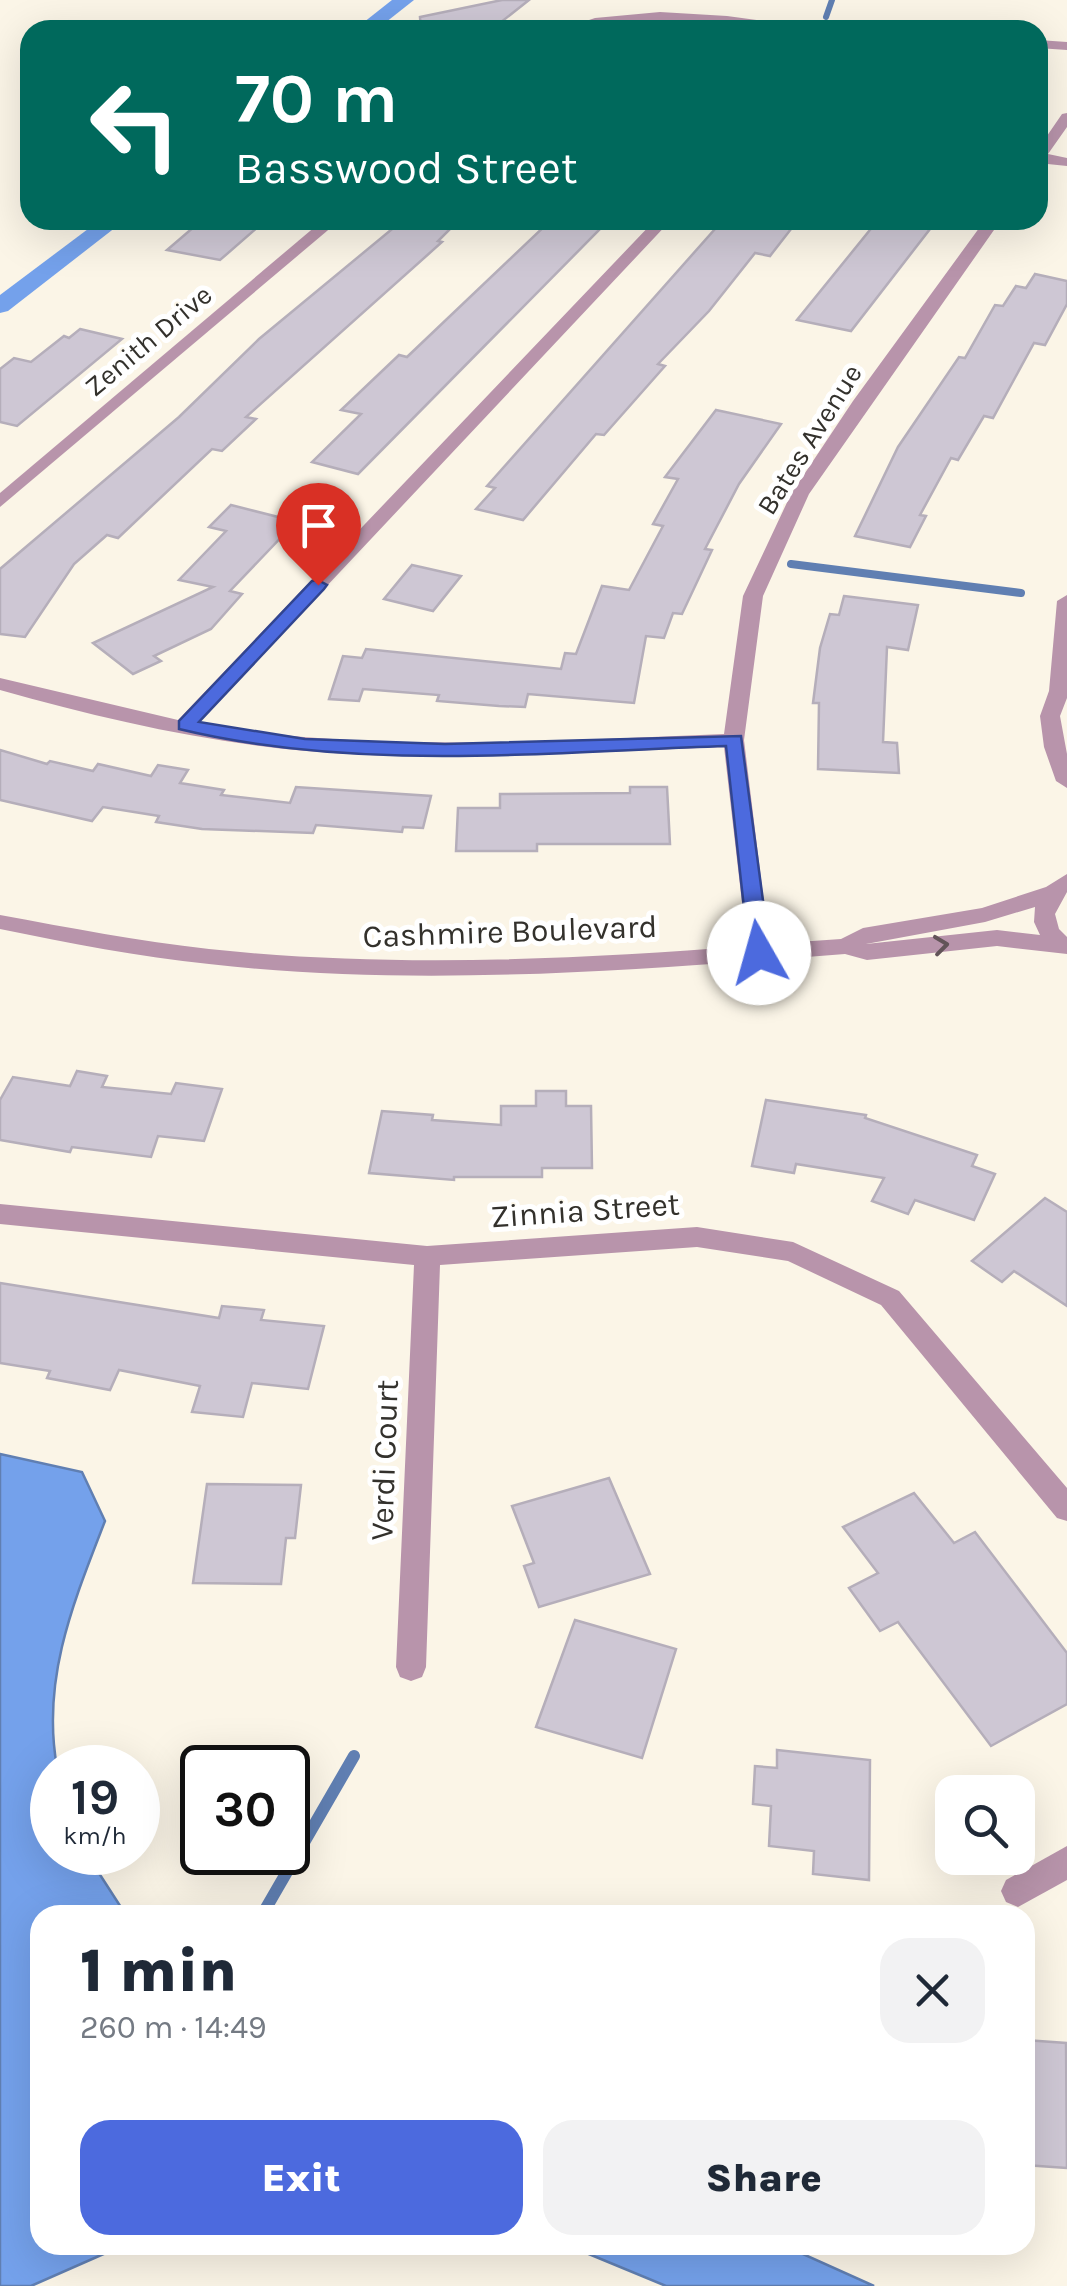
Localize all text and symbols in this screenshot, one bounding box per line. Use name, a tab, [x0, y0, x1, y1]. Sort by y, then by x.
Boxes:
text: 70 m	[235, 58, 398, 140]
icon: left	[70, 60, 200, 190]
text: Basswood Street	[235, 142, 578, 194]
street label: Zenith Drive	[78, 278, 219, 403]
street label: Bates Avenue	[750, 358, 869, 521]
pin	[276, 483, 361, 586]
icon: arrive	[291, 498, 346, 553]
position arrow	[707, 901, 811, 1005]
street label: Cashmire Boulevard	[362, 908, 658, 955]
one-way arrow	[934, 935, 950, 956]
street label: Zinnia Street	[489, 1185, 681, 1236]
street label: Verdi Court	[363, 1379, 406, 1541]
speed limit sign: 30	[180, 1745, 310, 1875]
text: 19	[71, 1768, 119, 1827]
map controls	[935, 1775, 1035, 1875]
button: search	[935, 1775, 1035, 1875]
text: km/h	[63, 1821, 127, 1850]
text: 1 min	[80, 1936, 237, 2006]
button: close	[880, 1938, 985, 2043]
text: 260 m · 14:49	[80, 2009, 267, 2046]
button: Exit	[80, 2120, 523, 2235]
button: Share	[543, 2120, 985, 2235]

